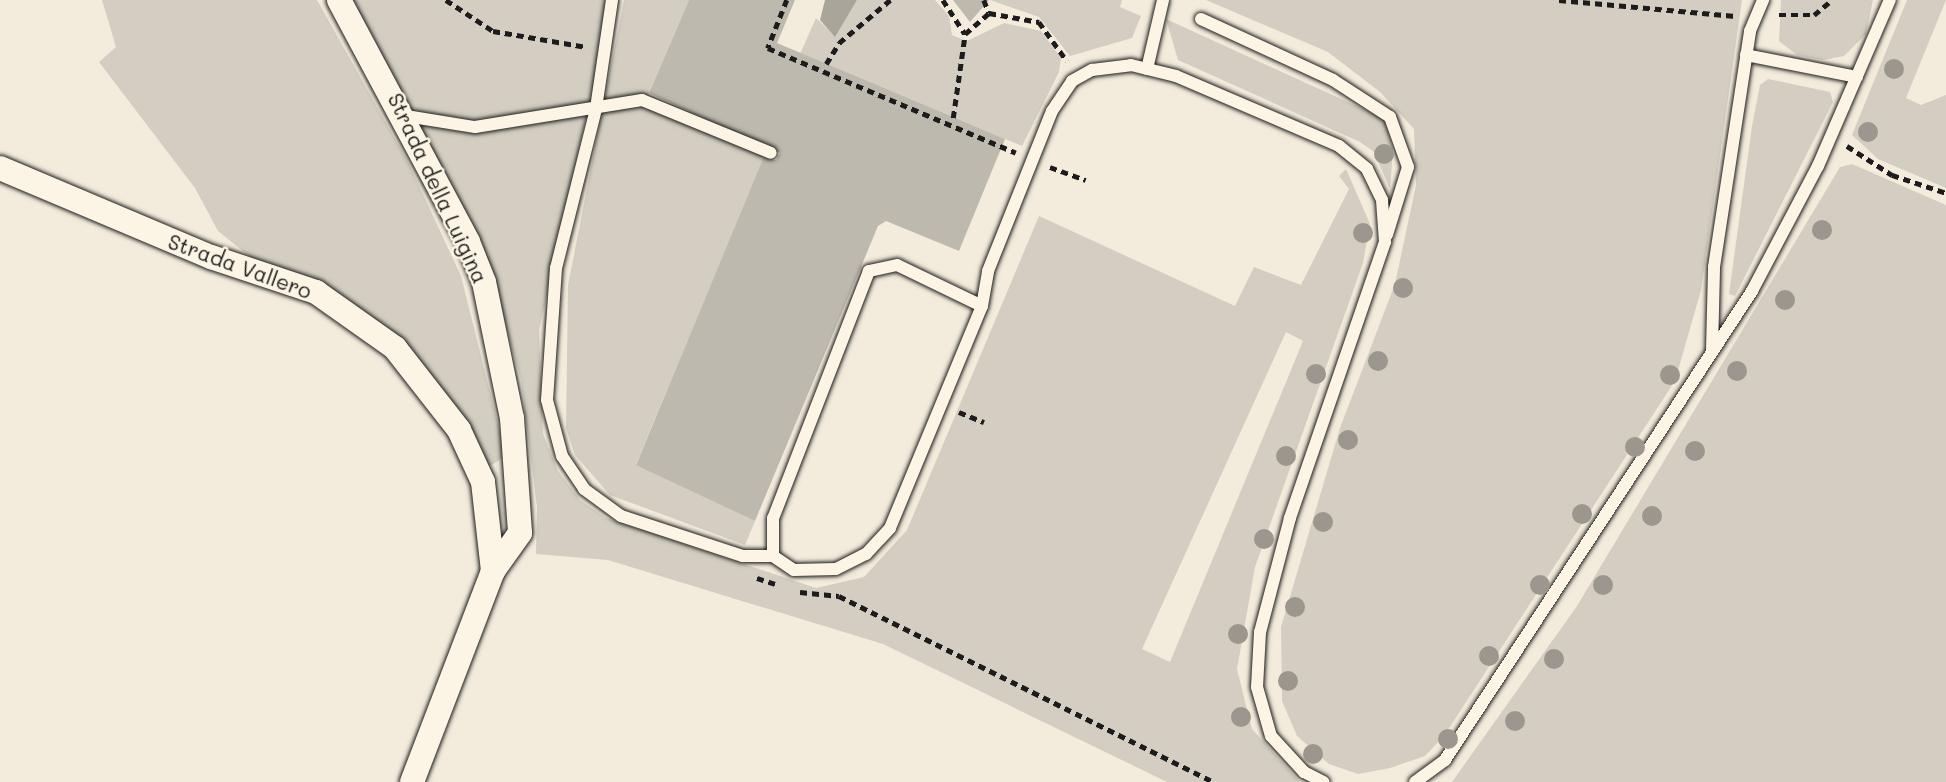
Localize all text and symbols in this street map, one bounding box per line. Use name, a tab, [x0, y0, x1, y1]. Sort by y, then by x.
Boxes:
street label: Strada della Luigina	[383, 89, 493, 287]
street label: Strada Vallero	[165, 228, 315, 304]

